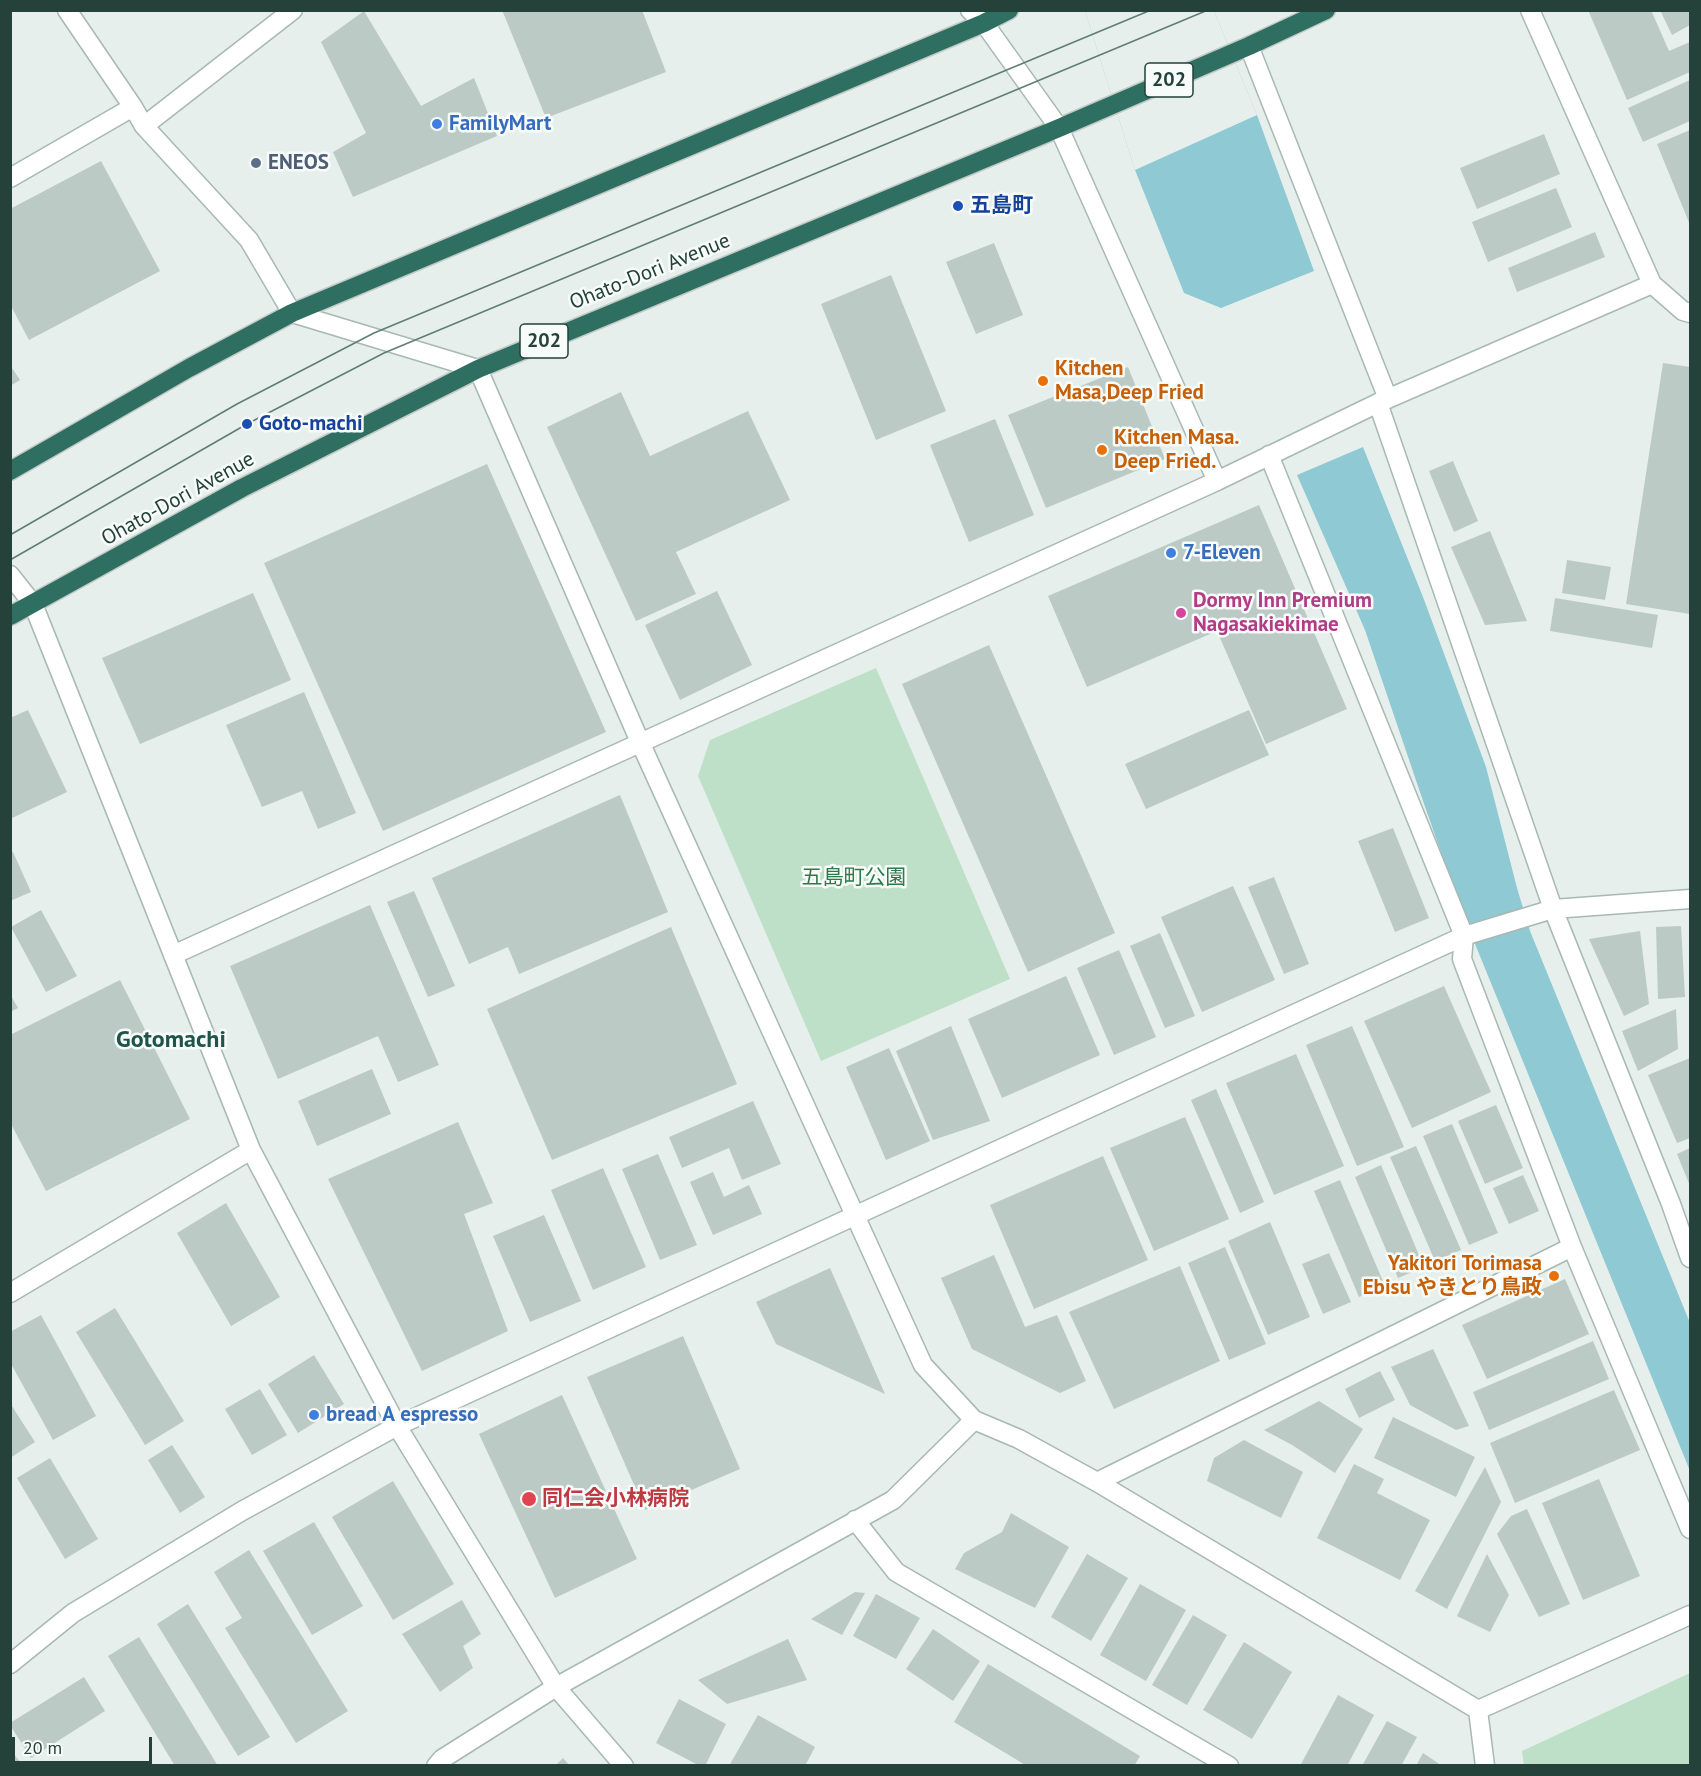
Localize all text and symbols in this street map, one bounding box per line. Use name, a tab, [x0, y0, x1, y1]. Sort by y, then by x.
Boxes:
road number: 202	[1145, 63, 1193, 97]
place label: FamilyMart	[449, 111, 551, 137]
marker: FamilyMart	[430, 117, 444, 131]
place label: ENEOS	[268, 150, 329, 176]
marker: ENEOS	[249, 156, 263, 170]
place label: 五島町	[970, 193, 1033, 219]
marker: 五島町	[951, 199, 965, 213]
street label: Ohato-Dori Avenue	[566, 228, 734, 316]
road number: 202	[520, 324, 568, 358]
place label: Kitchen Masa,Deep Fried	[1055, 356, 1204, 406]
marker: Kitchen Masa,Deep Fried	[1036, 374, 1050, 388]
place label: Goto-machi	[259, 411, 363, 437]
marker: Goto-machi	[240, 417, 254, 431]
place label: Kitchen Masa. Deep Fried.	[1114, 425, 1240, 475]
marker: Kitchen Masa. Deep Fried.	[1095, 443, 1109, 457]
street label: Ohato-Dori Avenue	[97, 447, 259, 551]
place label: 7-Eleven	[1183, 540, 1261, 566]
marker: 7-Eleven	[1164, 546, 1178, 560]
place label: Dormy Inn Premium Nagasakiekimae	[1193, 588, 1372, 638]
marker: Dormy Inn Premium Nagasakiekimae	[1174, 606, 1188, 620]
park label: 五島町公園	[802, 865, 906, 891]
district label: Gotomachi	[116, 1026, 226, 1054]
place label: Yakitori Torimasa Ebisu やきとり鳥政	[1363, 1251, 1542, 1301]
marker: Yakitori Torimasa Ebisu やきとり鳥政	[1547, 1269, 1561, 1283]
place label: bread A espresso	[326, 1402, 478, 1428]
marker: bread A espresso	[307, 1408, 321, 1422]
place label: 同仁会小林病院	[542, 1486, 689, 1512]
marker: 同仁会小林病院	[520, 1490, 538, 1508]
scale bar	[15, 1725, 154, 1763]
text: 20 m	[23, 1736, 62, 1759]

